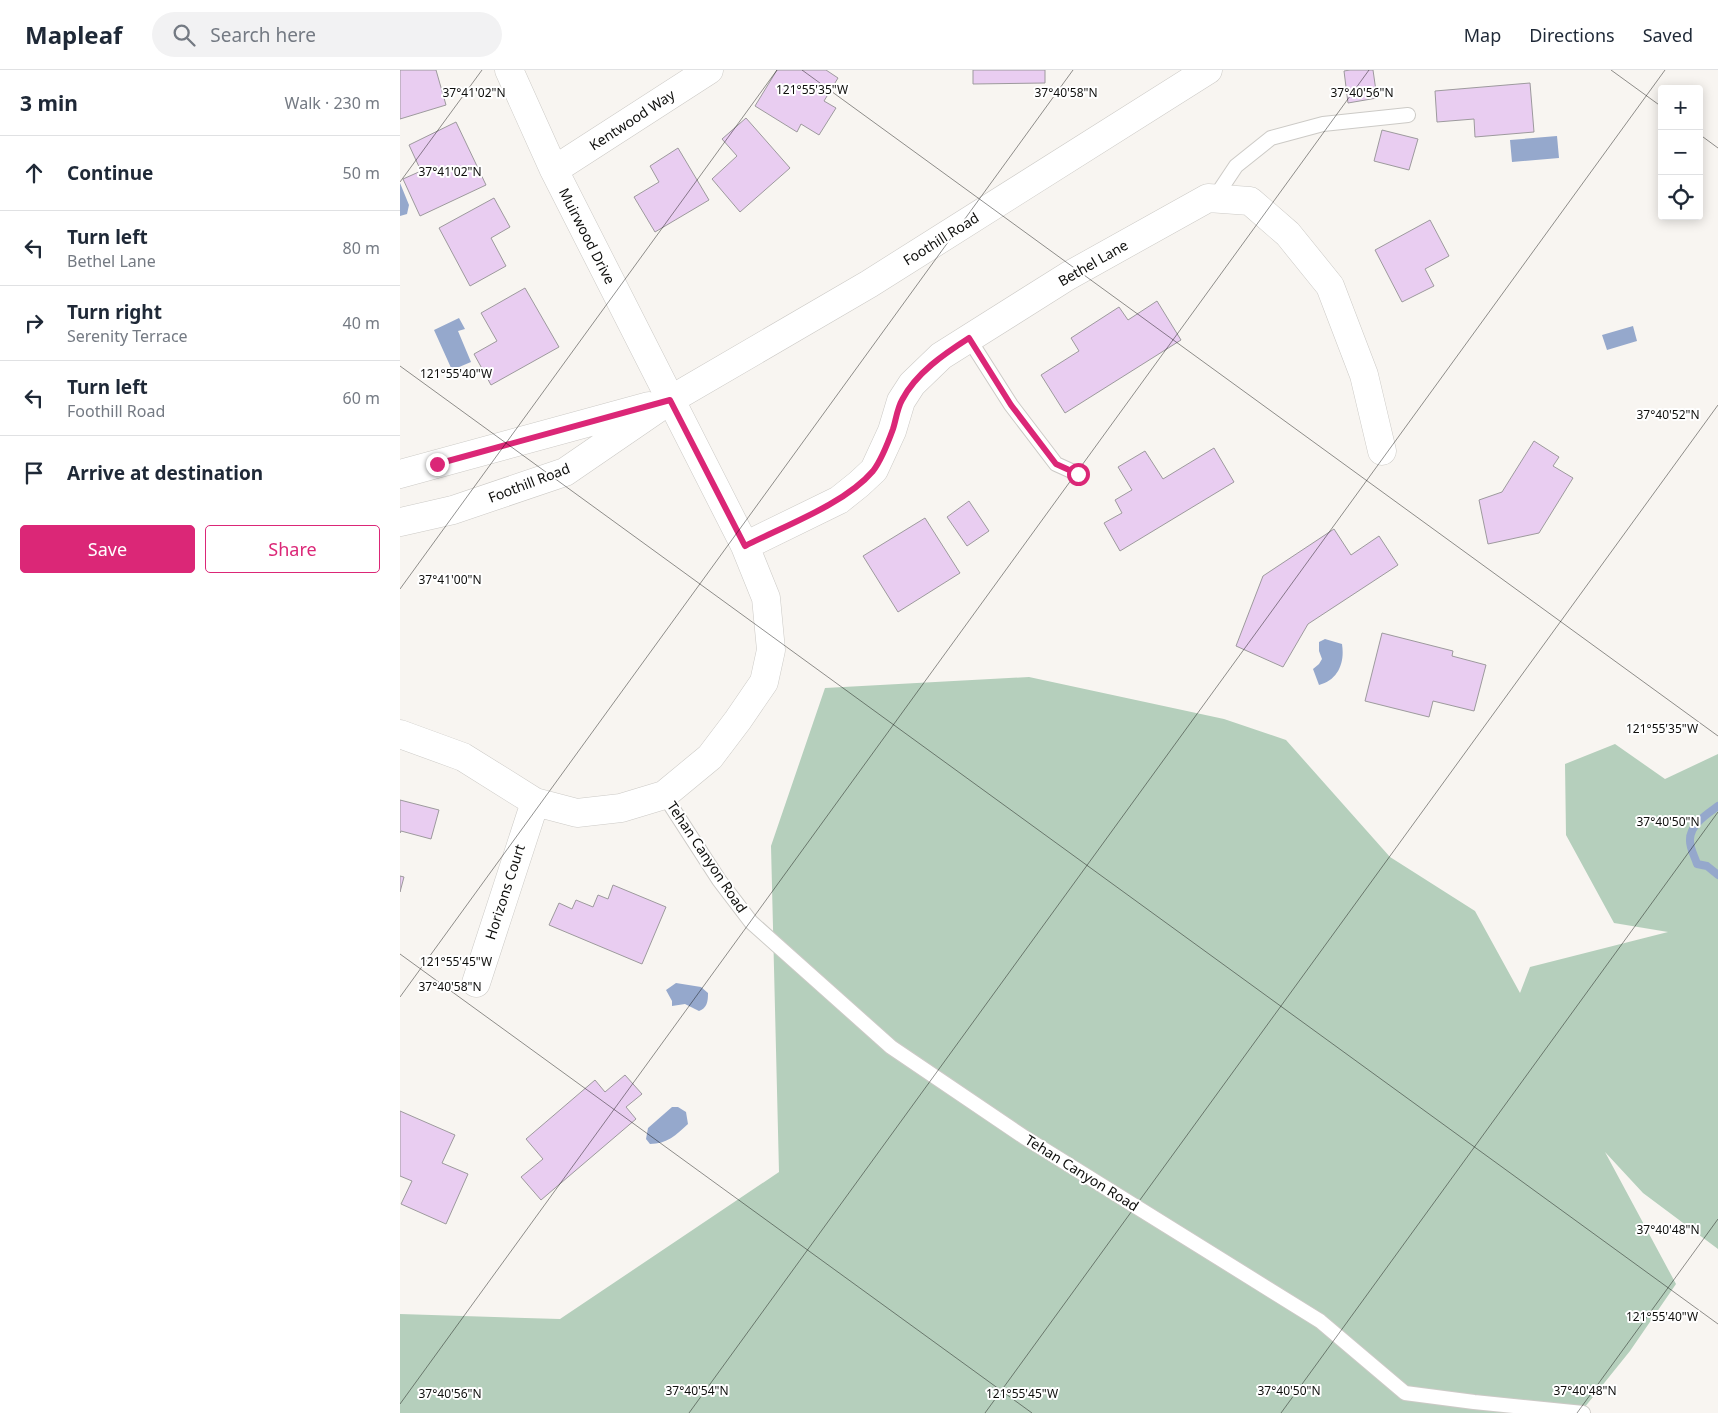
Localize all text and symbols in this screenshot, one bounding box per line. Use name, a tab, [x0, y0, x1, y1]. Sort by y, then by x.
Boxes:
search box	[152, 12, 502, 57]
text: Mapleaf	[25, 18, 122, 51]
icon: search	[170, 21, 198, 49]
text: Search here	[210, 22, 316, 48]
text: Map	[1464, 23, 1501, 47]
text: Directions	[1529, 23, 1615, 47]
text: Saved	[1643, 23, 1693, 47]
text: 121°55'35"W	[776, 81, 848, 98]
text: 37°41'02"N	[442, 84, 506, 101]
street label: Kentwood Way	[585, 84, 679, 154]
text: 37°40'58"N	[1034, 84, 1098, 101]
text: 37°40'56"N	[1330, 84, 1394, 101]
map controls	[1658, 85, 1703, 220]
button: +	[1658, 85, 1703, 130]
text: 3 min	[20, 89, 78, 117]
text: Walk · 230 m	[285, 92, 380, 114]
button: −	[1658, 130, 1703, 175]
icon: ahead	[20, 159, 48, 187]
text: Continue	[67, 160, 153, 186]
text: 50 m	[343, 162, 380, 184]
text: 37°41'02"N	[418, 163, 482, 180]
button: locate	[1658, 175, 1703, 220]
street label: Muirwood Drive	[555, 184, 620, 287]
street label: Foothill Road	[899, 208, 982, 269]
text: Turn left	[67, 224, 148, 250]
icon: left	[20, 234, 48, 262]
street label: Bethel Lane	[1054, 235, 1131, 290]
text: 80 m	[343, 237, 380, 259]
text: Bethel Lane	[67, 250, 156, 272]
text: Turn right	[67, 299, 162, 325]
icon: right	[20, 309, 48, 337]
text: 40 m	[343, 312, 380, 334]
text: Serenity Terrace	[67, 325, 188, 347]
text: 121°55'40"W	[420, 365, 492, 382]
text: Turn left	[67, 374, 148, 400]
icon: left	[20, 384, 48, 412]
text: 60 m	[343, 387, 380, 409]
text: Foothill Road	[67, 400, 165, 422]
text: 37°40'52"N	[1636, 406, 1700, 423]
route end	[426, 453, 449, 476]
street label: Foothill Road	[485, 458, 572, 507]
icon: arrive	[20, 459, 48, 487]
text: Arrive at destination	[67, 460, 263, 486]
route start	[1067, 463, 1090, 486]
button: Save	[20, 525, 195, 573]
button: Share	[205, 525, 380, 573]
text: 37°41'00"N	[418, 571, 482, 588]
text: 121°55'35"W	[1626, 720, 1698, 737]
street label: Tehan Canyon Road	[663, 797, 752, 916]
text: 37°40'50"N	[1636, 813, 1700, 830]
street label: Horizons Court	[480, 842, 529, 942]
text: 121°55'45"W	[420, 953, 492, 970]
text: 37°40'58"N	[418, 978, 482, 995]
street label: Tehan Canyon Road	[1022, 1130, 1143, 1215]
text: 37°40'48"N	[1636, 1221, 1700, 1238]
text: 121°55'40"W	[1626, 1308, 1698, 1325]
text: 37°40'54"N	[665, 1382, 729, 1399]
text: 37°40'50"N	[1257, 1382, 1321, 1399]
text: 37°40'48"N	[1553, 1382, 1617, 1399]
text: 37°40'56"N	[418, 1385, 482, 1402]
text: 121°55'45"W	[986, 1385, 1058, 1402]

